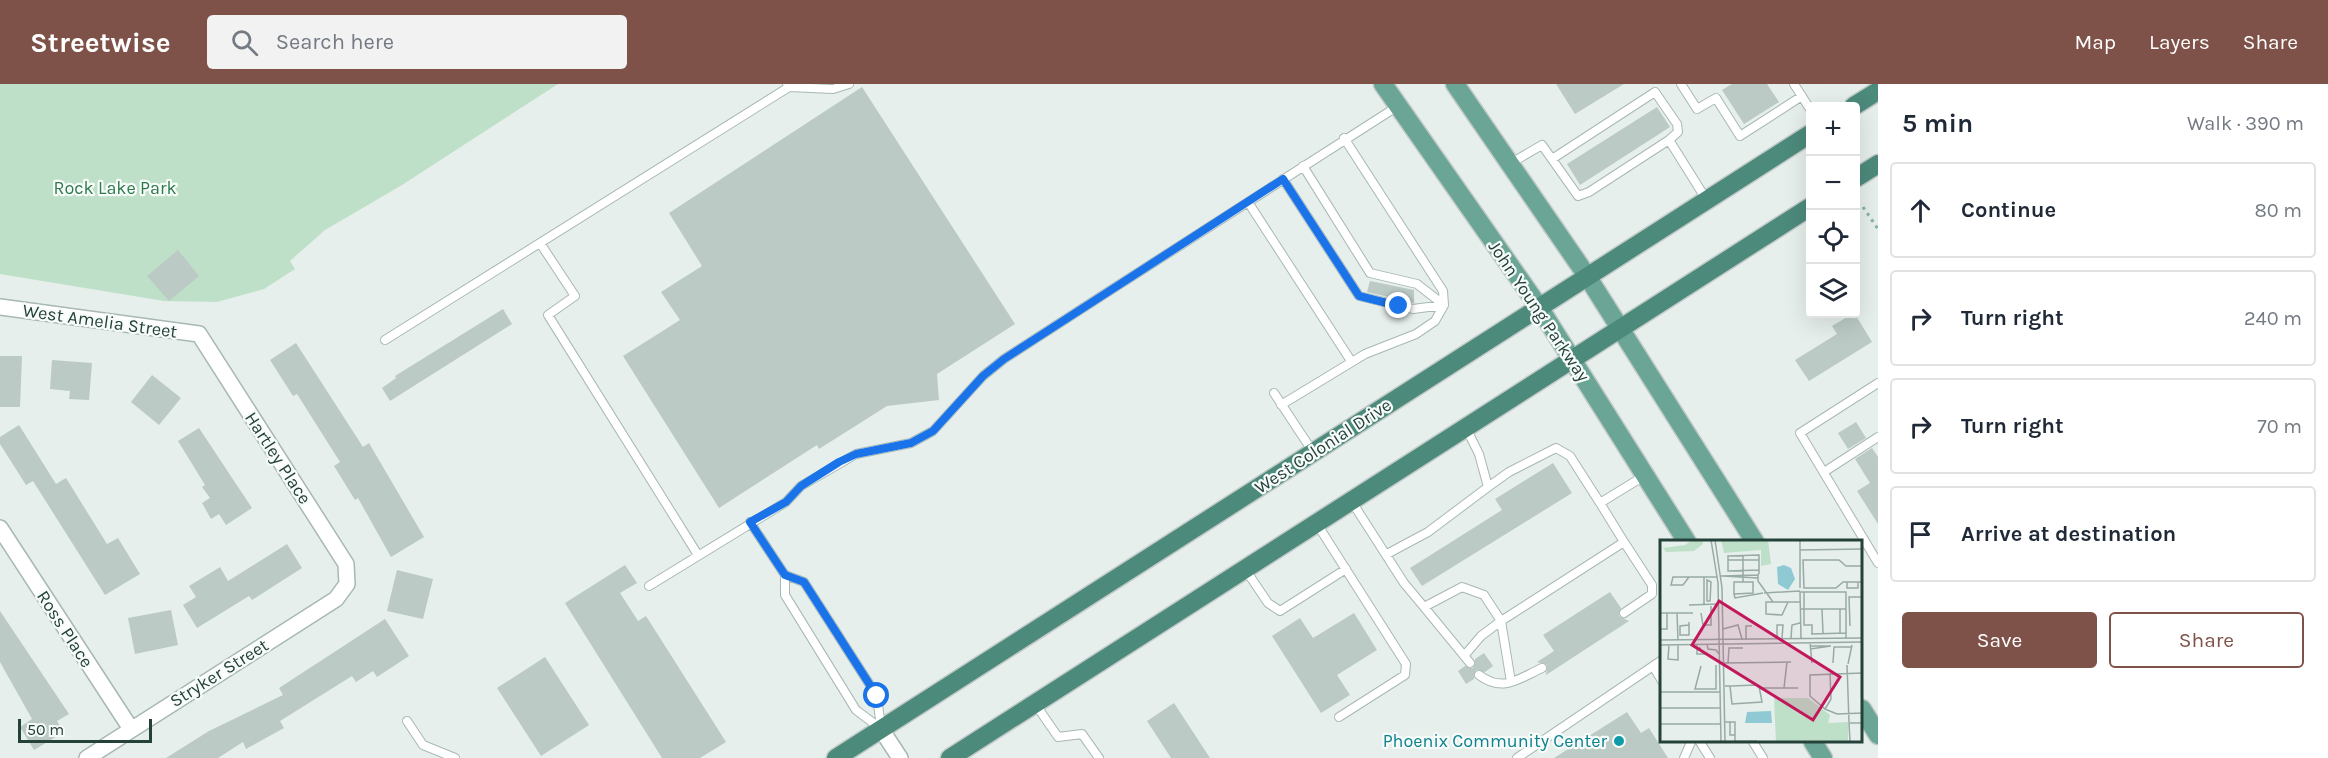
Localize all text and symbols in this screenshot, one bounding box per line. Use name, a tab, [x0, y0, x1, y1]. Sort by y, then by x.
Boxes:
search box	[207, 15, 627, 69]
text: Streetwise	[30, 26, 171, 59]
icon: search	[228, 26, 261, 59]
text: Search here	[276, 29, 394, 55]
text: Map	[2074, 30, 2116, 54]
text: Layers	[2149, 30, 2210, 54]
text: Share	[2243, 30, 2298, 54]
map controls	[1806, 102, 1860, 318]
button: +	[1806, 102, 1860, 156]
text: 5 min	[1902, 108, 1973, 139]
text: Walk · 390 m	[2187, 112, 2304, 135]
button: −	[1806, 156, 1860, 210]
park label: Rock Lake Park	[53, 177, 177, 199]
icon: ahead	[1904, 194, 1937, 227]
text: Continue	[1961, 197, 2056, 223]
text: 80 m	[2254, 199, 2302, 222]
button: locate	[1806, 210, 1860, 264]
street label: John Young Parkway	[1484, 236, 1595, 386]
button: layers	[1806, 264, 1860, 318]
route end	[1385, 292, 1411, 318]
street label: West Amelia Street	[21, 299, 179, 343]
icon: right	[1904, 302, 1937, 335]
text: Turn right	[1961, 305, 2064, 331]
text: 240 m	[2244, 307, 2302, 330]
street label: West Colonial Drive	[1251, 394, 1395, 498]
street label: Hartley Place	[240, 408, 316, 508]
icon: right	[1904, 410, 1937, 443]
text: Turn right	[1961, 413, 2064, 439]
text: 70 m	[2257, 415, 2302, 438]
icon: arrive	[1904, 518, 1937, 551]
text: Arrive at destination	[1961, 521, 2176, 547]
inset map	[1660, 540, 1863, 743]
street label: Ross Place	[32, 586, 98, 672]
button: Save	[1902, 612, 2097, 668]
button: Share	[2109, 612, 2304, 668]
street label: Stryker Street	[166, 634, 273, 712]
route start	[863, 682, 889, 708]
scale bar	[18, 716, 152, 744]
text: 50 m	[27, 720, 64, 739]
place label: Phoenix Community Center	[1383, 730, 1607, 752]
marker: Phoenix Community Center	[1612, 734, 1626, 748]

